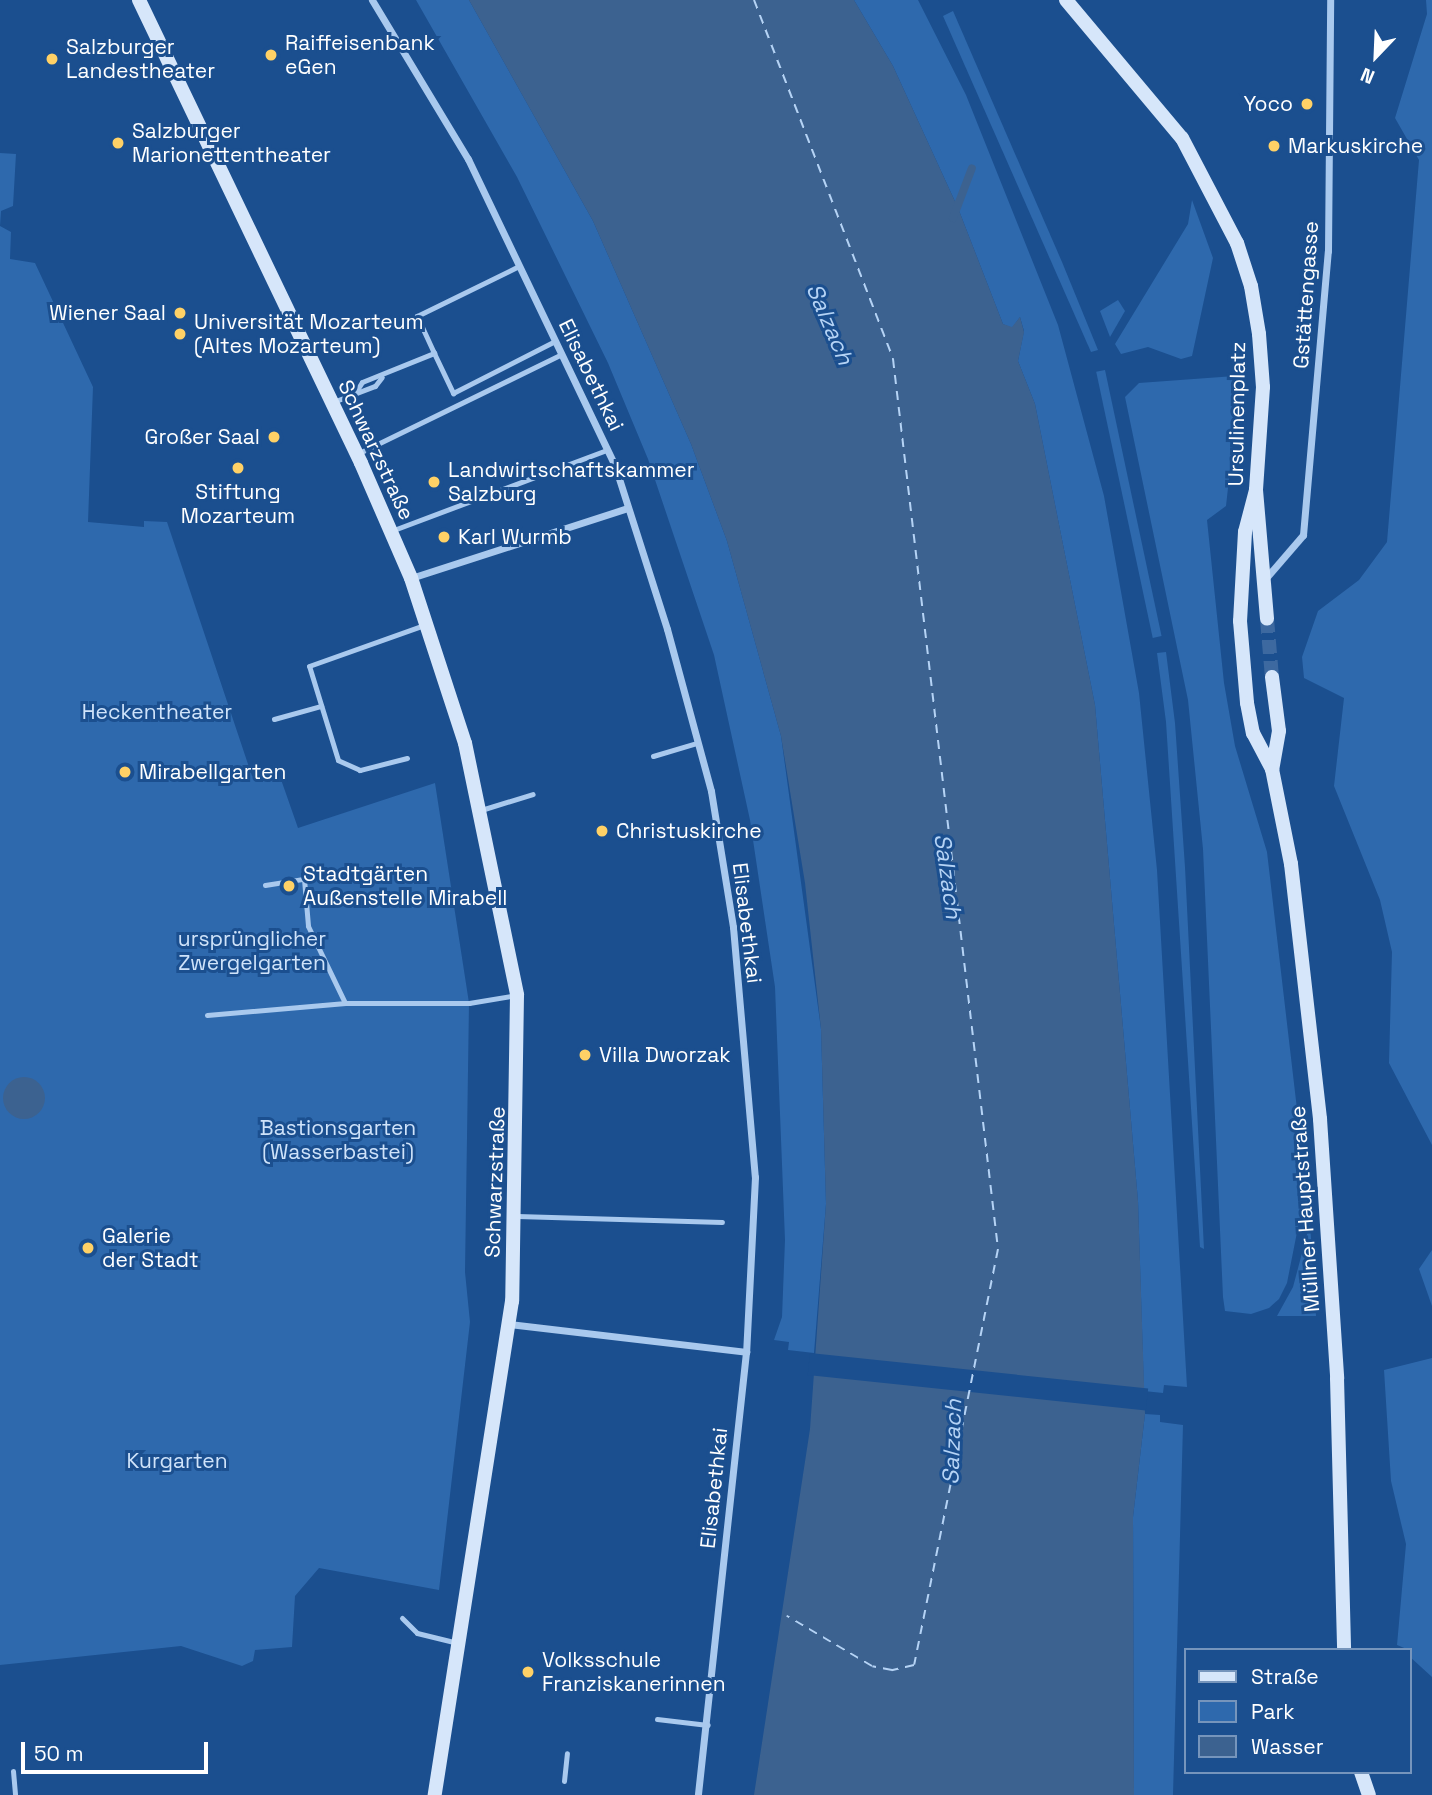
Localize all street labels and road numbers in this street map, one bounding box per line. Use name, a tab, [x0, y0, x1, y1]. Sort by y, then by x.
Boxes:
street label: Gstättengasse	[1288, 220, 1324, 370]
street label: Elisabethkai	[553, 315, 629, 435]
street label: Ursulinenplatz	[1223, 341, 1251, 487]
street label: Schwarzstraße	[333, 376, 419, 524]
street label: Elisabethkai	[727, 861, 767, 985]
street label: Müllner Hauptstraße	[1285, 1105, 1325, 1313]
street label: Schwarzstraße	[480, 1106, 510, 1258]
street label: Elisabethkai	[695, 1426, 733, 1550]

